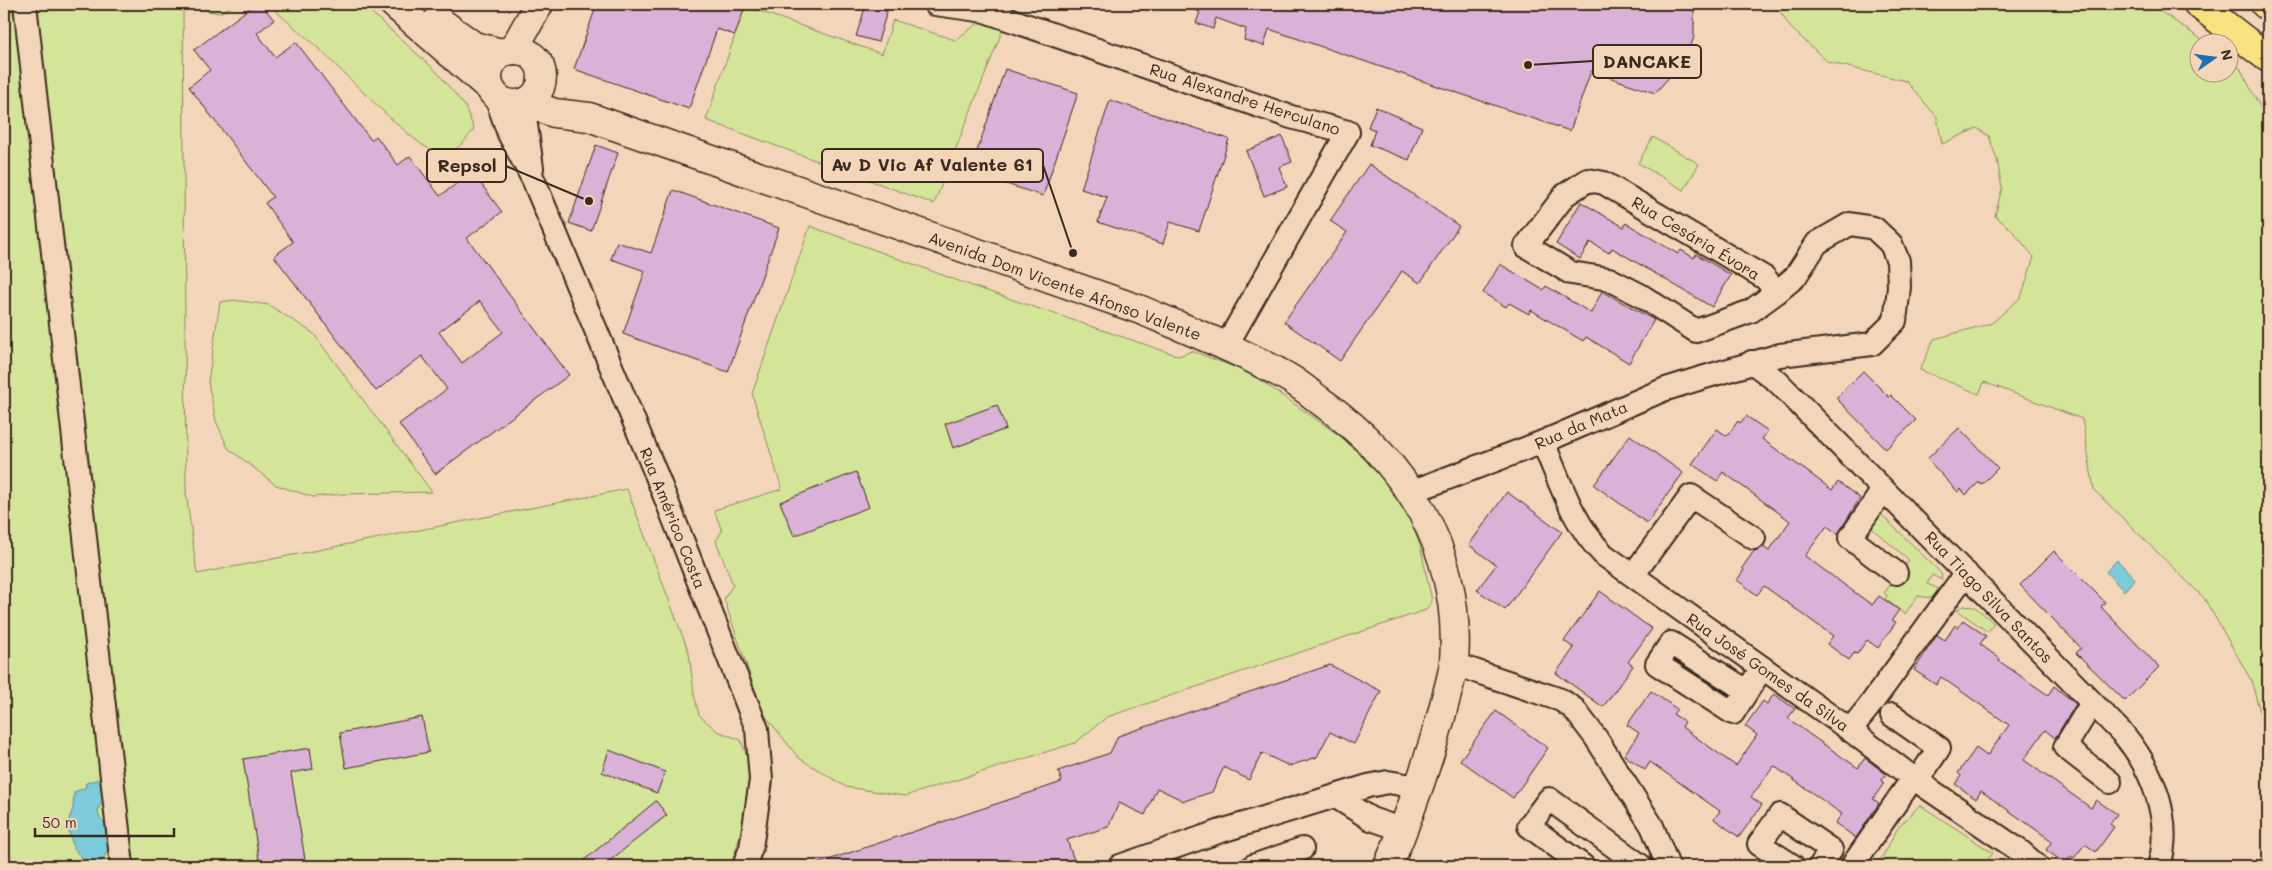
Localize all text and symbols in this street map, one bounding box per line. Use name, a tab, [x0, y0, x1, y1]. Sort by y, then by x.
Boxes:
north arrow	[2190, 32, 2240, 82]
callout: DANCAKE	[1593, 45, 1701, 78]
text: N	[2217, 47, 2238, 62]
text: DANCAKE	[1603, 49, 1691, 73]
street label: Rua Alexandre Herculano	[1147, 58, 1343, 139]
callout: Repsol	[427, 149, 506, 182]
callout: Av D Vic Af Valente 61	[822, 149, 1043, 182]
text: Av D Vic Af Valente 61	[831, 152, 1033, 176]
text: Repsol	[437, 153, 497, 177]
street label: Rua Cesária Évora	[1628, 191, 1764, 284]
street label: Avenida Dom Vicente Afonso Valente	[926, 226, 1204, 345]
street label: Rua da Mata	[1531, 396, 1631, 454]
street label: Rua Américo Costa	[636, 444, 711, 592]
street label: Rua Tiago Silva Santos	[1921, 526, 2058, 667]
street label: Rua José Gomes da Silva	[1683, 607, 1854, 736]
scale bar	[35, 805, 174, 837]
text: 50 m	[42, 812, 77, 832]

